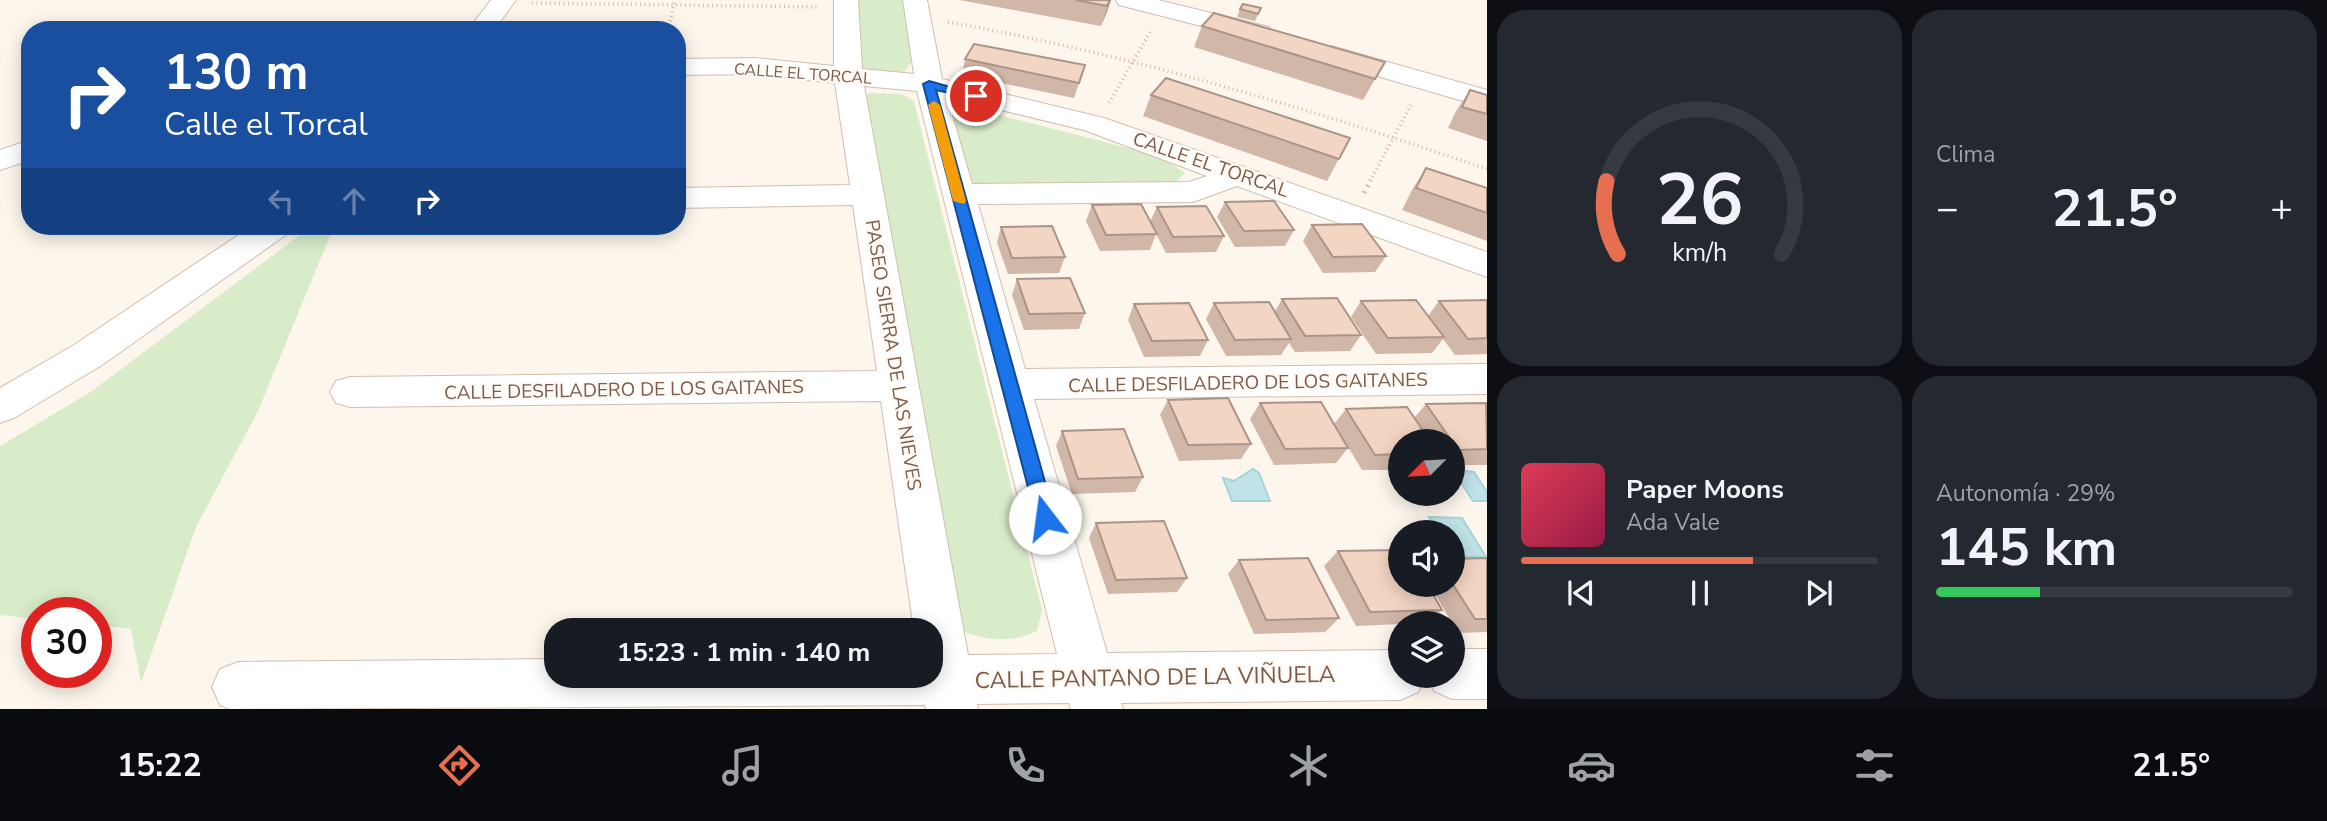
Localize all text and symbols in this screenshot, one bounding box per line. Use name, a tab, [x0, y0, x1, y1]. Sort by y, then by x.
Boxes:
text: 130 m	[164, 39, 308, 106]
icon: right	[49, 49, 140, 140]
street label: CALLE EL TORCAL	[733, 58, 873, 90]
pin	[946, 66, 1006, 126]
icon: arrive	[957, 77, 995, 115]
text: Calle el Torcal	[164, 103, 368, 146]
street label: CALLE EL TORCAL	[1129, 126, 1293, 204]
text: Clima	[1936, 139, 1996, 170]
text: 26	[1656, 150, 1743, 250]
text: 21.5°	[2051, 173, 2178, 244]
icon: left	[262, 182, 300, 220]
icon: ahead	[335, 182, 373, 220]
icon: right	[408, 182, 446, 220]
text: −	[1936, 183, 1959, 234]
text: +	[2270, 183, 2293, 234]
street label: PASEO SIERRA DE LAS NIEVES	[859, 218, 927, 492]
text: km/h	[1672, 236, 1727, 270]
street label: CALLE DESFILADERO DE LOS GAITANES	[1068, 367, 1428, 399]
street label: CALLE DESFILADERO DE LOS GAITANES	[444, 374, 804, 406]
north arrow	[1388, 429, 1465, 506]
map controls	[1388, 429, 1465, 688]
text: Paper Moons	[1626, 472, 1784, 507]
text: Autonomía · 29%	[1936, 478, 2116, 509]
position arrow	[1008, 481, 1082, 555]
text: Ada Vale	[1626, 507, 1720, 538]
text: 145 km	[1936, 512, 2117, 583]
button: sound	[1388, 520, 1465, 597]
icon: previous	[1562, 574, 1600, 612]
icon: pause	[1681, 574, 1719, 612]
icon: next	[1800, 574, 1838, 612]
speed limit sign: 30	[21, 597, 112, 688]
button: layers	[1388, 611, 1465, 688]
text: 15:23 · 1 min · 140 m	[617, 635, 870, 670]
street label: CALLE PANTANO DE LA VIÑUELA	[974, 659, 1336, 696]
icon: directions	[435, 741, 484, 790]
icon: music	[718, 741, 767, 790]
icon: phone	[1001, 741, 1050, 790]
icon: climate	[1284, 741, 1333, 790]
icon: car	[1567, 741, 1616, 790]
icon: filters	[1850, 741, 1899, 790]
text: 15:22	[117, 744, 202, 787]
text: 21.5°	[2132, 744, 2210, 787]

